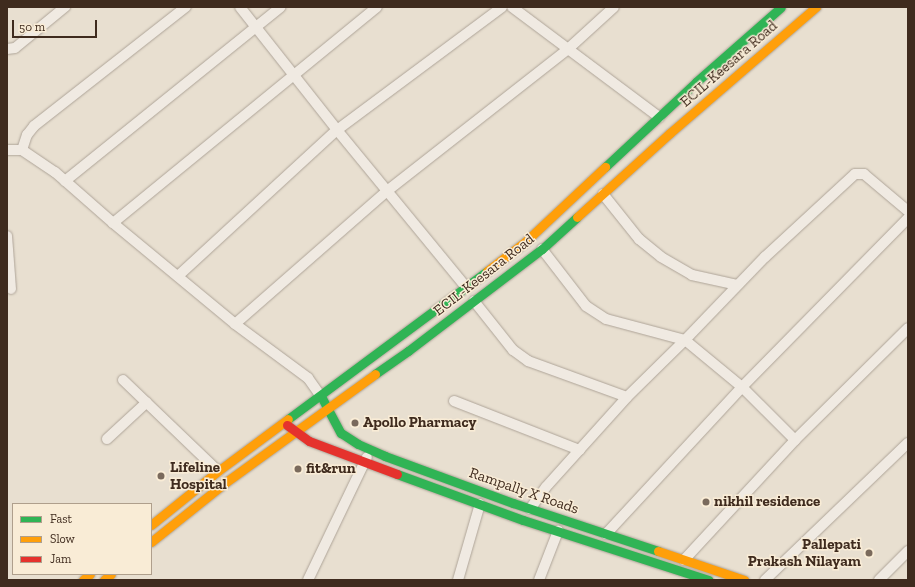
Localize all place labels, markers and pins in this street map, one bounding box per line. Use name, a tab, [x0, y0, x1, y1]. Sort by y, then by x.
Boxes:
place label: Apollo Pharmacy	[363, 414, 476, 432]
marker: Apollo Pharmacy	[350, 418, 360, 428]
place label: Lifeline Hospital	[170, 458, 227, 493]
place label: fit&run	[306, 460, 356, 478]
marker: fit&run	[293, 464, 303, 474]
marker: Lifeline Hospital	[155, 470, 167, 482]
place label: nikhil residence	[714, 493, 820, 511]
marker: nikhil residence	[701, 497, 711, 507]
place label: Pallepati Prakash Nilayam	[748, 535, 861, 570]
marker: Pallepati Prakash Nilayam	[864, 548, 874, 558]

